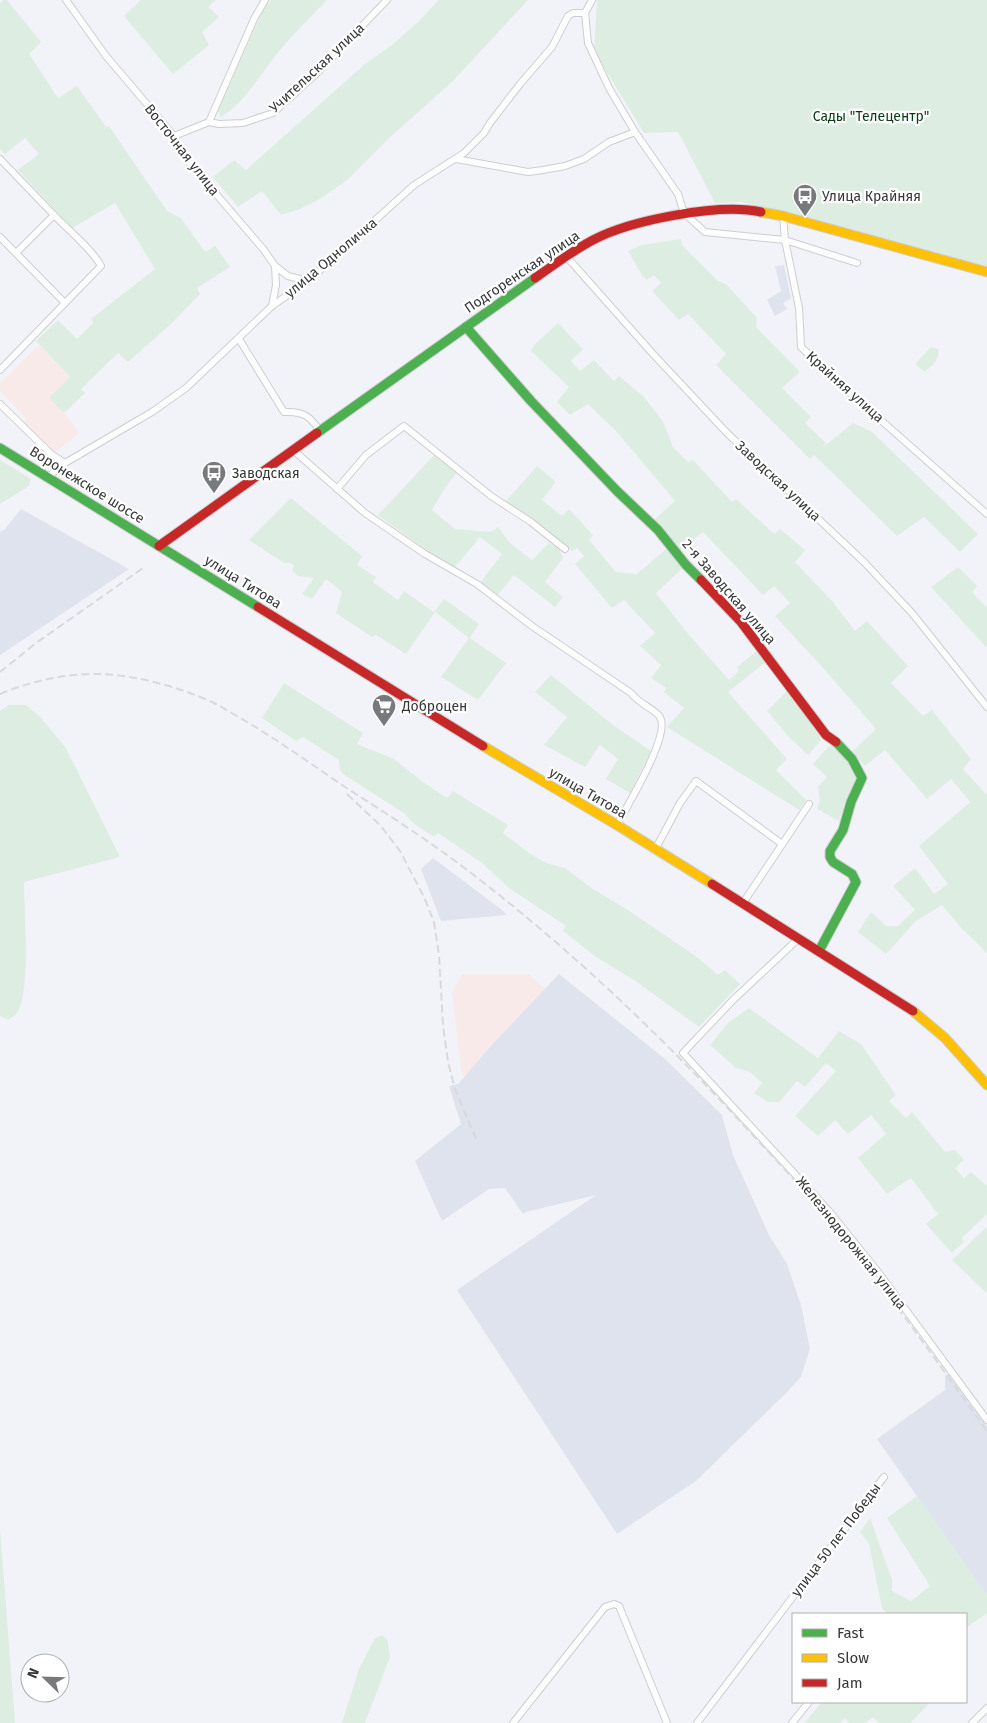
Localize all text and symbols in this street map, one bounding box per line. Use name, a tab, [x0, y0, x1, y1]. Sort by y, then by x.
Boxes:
street label: Учительская улица	[266, 20, 368, 116]
street label: Восточная улица	[141, 101, 223, 199]
park label: Сады "Телецентр"	[813, 108, 929, 125]
bus stop icon: Улица Крайняя	[792, 183, 818, 217]
place label: Улица Крайняя	[822, 188, 921, 205]
street label: улица Одноличка	[281, 214, 381, 302]
street label: Подгоренская улица	[461, 227, 583, 317]
street label: Крайняя улица	[803, 348, 887, 426]
street label: Заводская улица	[732, 437, 824, 525]
street label: Воронежское шоссе	[26, 443, 148, 527]
bus stop icon: Заводская	[201, 460, 227, 494]
place label: Заводская	[232, 465, 300, 482]
street label: 2-я Заводская улица	[679, 536, 779, 648]
street label: улица Титова	[201, 552, 285, 612]
supermarket icon: Доброцен	[371, 693, 397, 727]
place label: Доброцен	[401, 698, 467, 715]
street label: улица Титова	[546, 764, 630, 822]
street label: Железнодорожная улица	[792, 1173, 910, 1313]
street label: улица 50 лет Победы	[788, 1480, 884, 1600]
legend	[792, 1613, 967, 1703]
text: Fast	[837, 1624, 864, 1642]
text: Slow	[837, 1649, 869, 1667]
north arrow	[20, 1653, 70, 1703]
text: N	[24, 1666, 43, 1681]
text: Jam	[837, 1674, 863, 1692]

